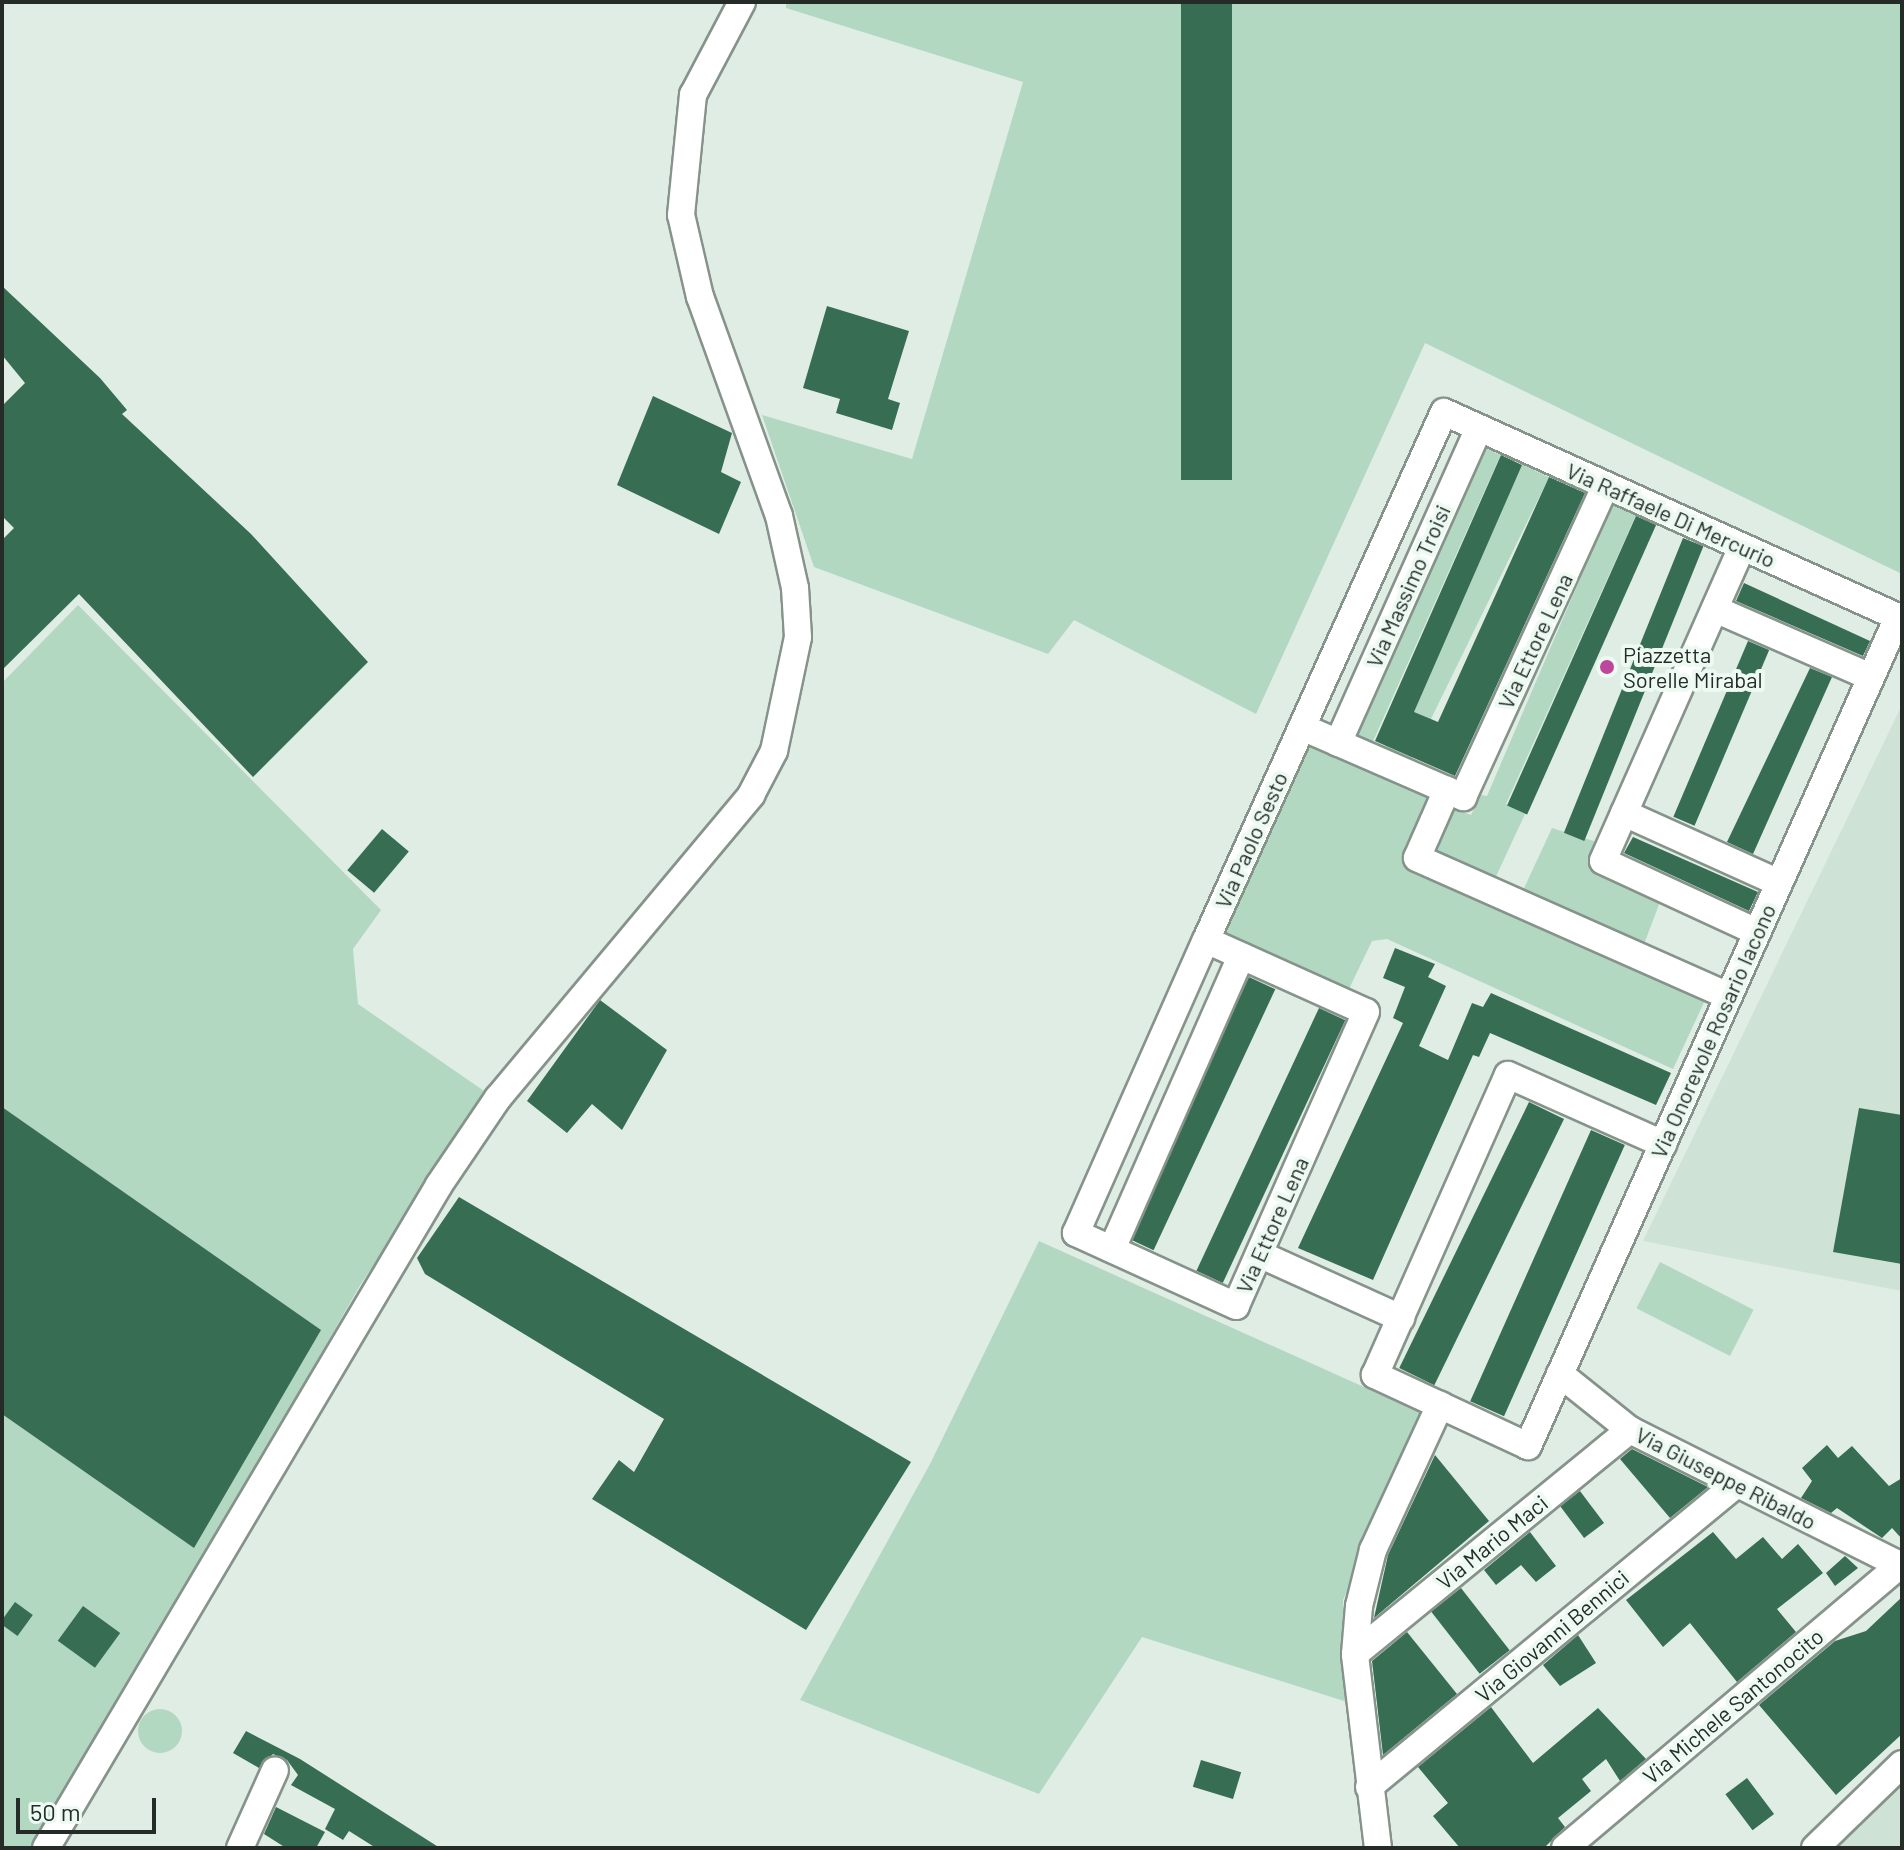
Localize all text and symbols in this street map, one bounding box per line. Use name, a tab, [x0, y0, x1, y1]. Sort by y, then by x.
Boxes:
street label: Via Raffaele Di Mercurio	[1562, 457, 1780, 573]
street label: Via Massimo Troisi	[1360, 501, 1456, 671]
street label: Via Ettore Lena	[1492, 569, 1578, 713]
place label: Piazzetta Sorelle Mirabal	[1623, 641, 1763, 692]
marker: Piazzetta Sorelle Mirabal	[1598, 658, 1616, 676]
street label: Via Paolo Sesto	[1209, 768, 1293, 912]
street label: Via Onorevole Rosario Iacono	[1645, 900, 1781, 1162]
street label: Via Ettore Lena	[1230, 1153, 1314, 1297]
street label: Via Giuseppe Ribaldo	[1631, 1421, 1821, 1535]
street label: Via Mario Maci	[1431, 1489, 1553, 1595]
street label: Via Giovanni Bennici	[1470, 1564, 1634, 1708]
street label: Via Michele Santonocito	[1637, 1623, 1829, 1789]
scale bar	[20, 1782, 160, 1832]
text: 50 m	[30, 1797, 81, 1826]

